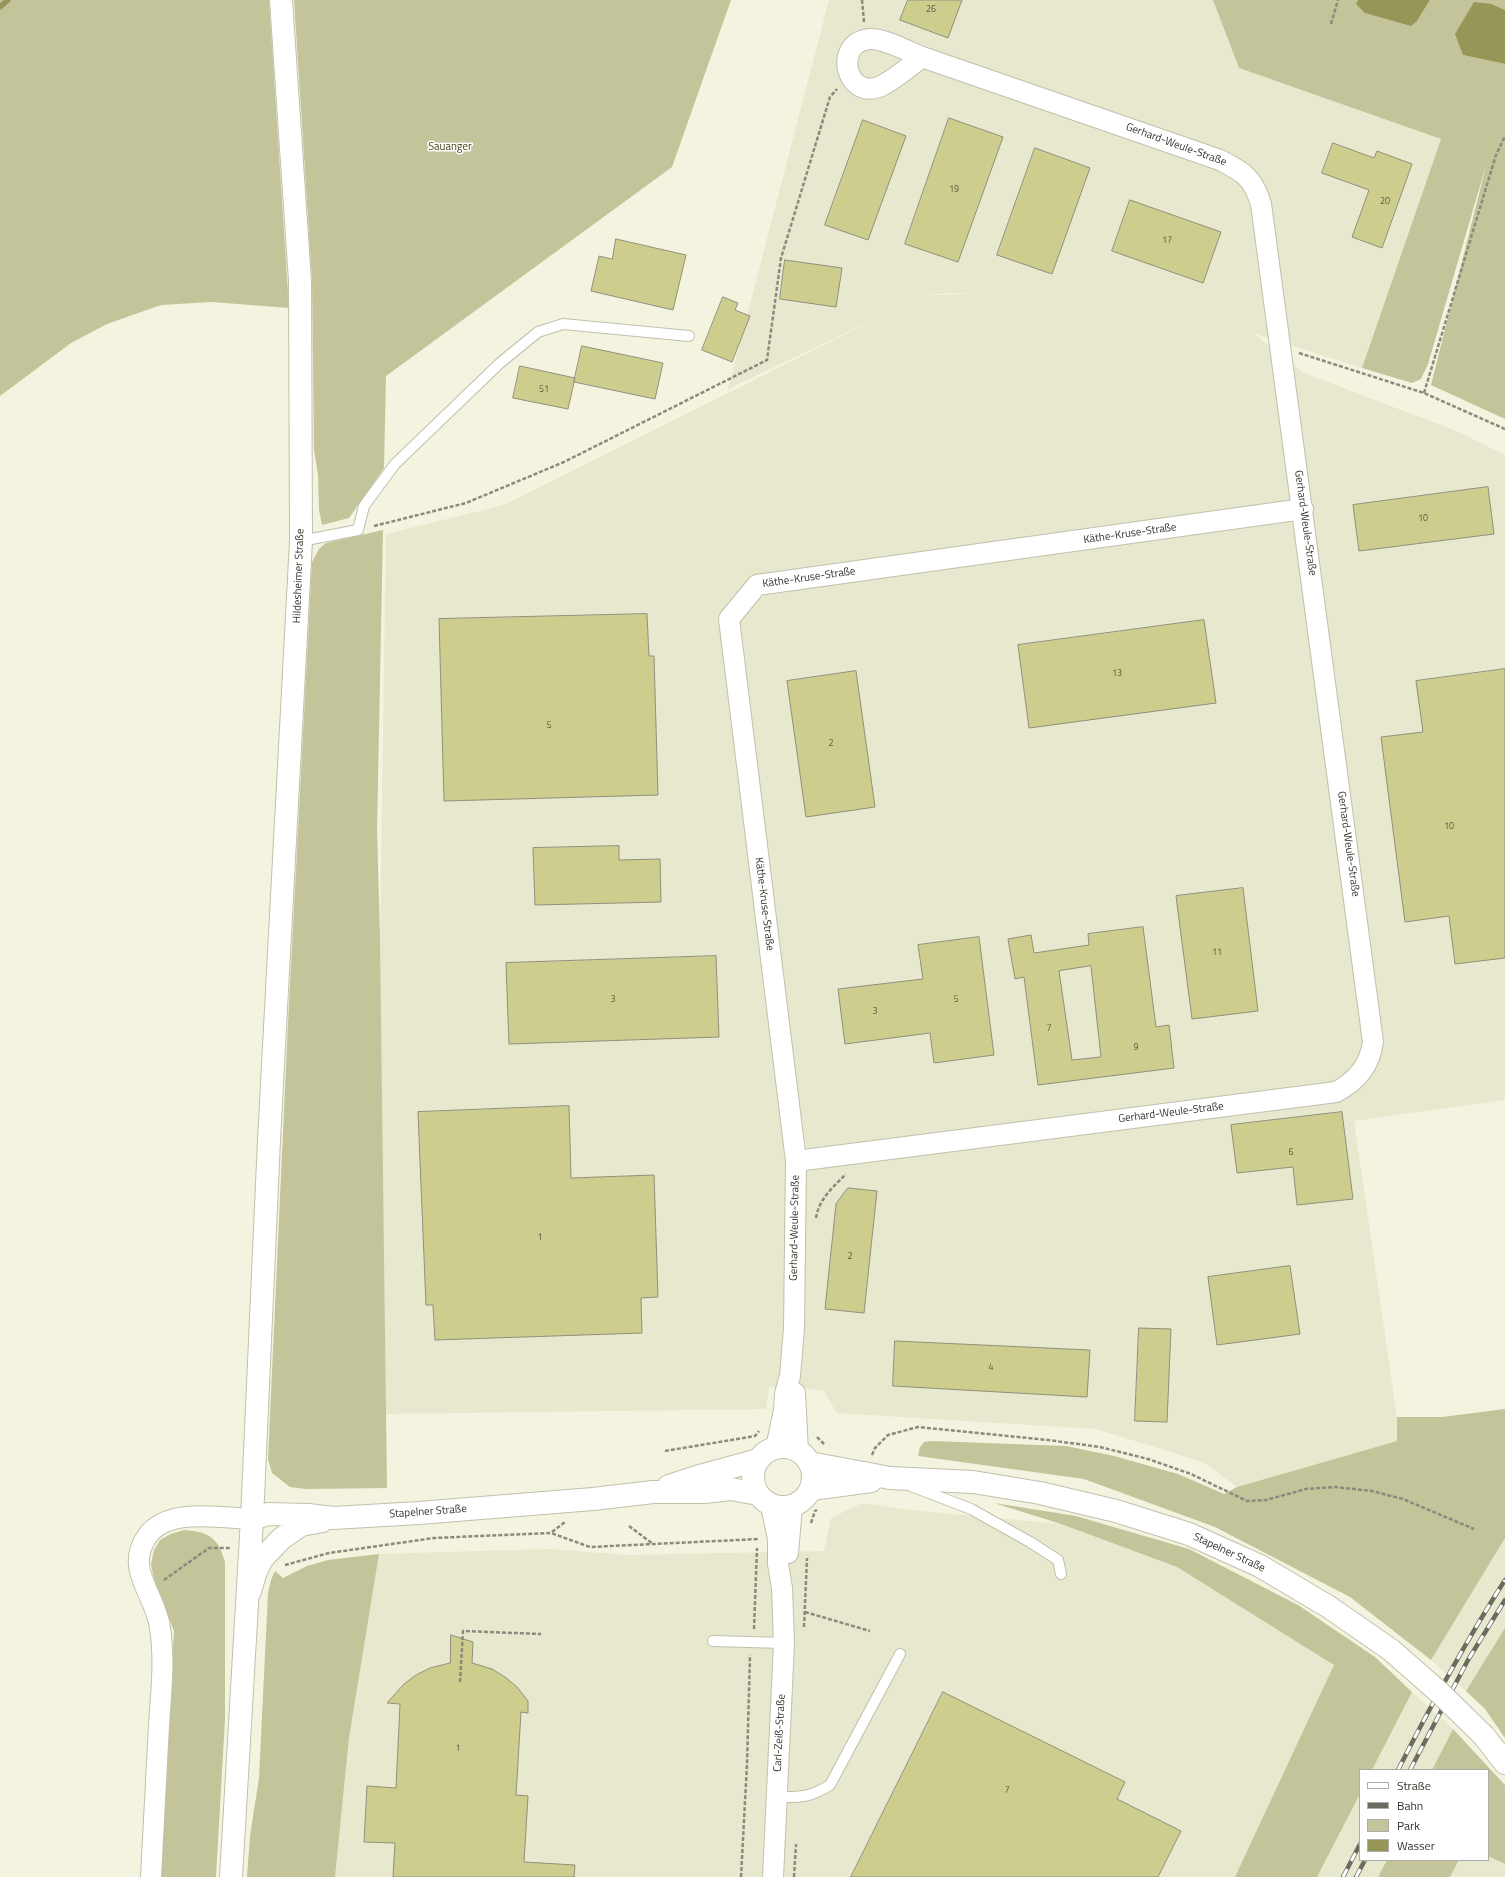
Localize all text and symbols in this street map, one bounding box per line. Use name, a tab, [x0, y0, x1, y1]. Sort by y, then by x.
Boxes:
house number: 26	[926, 5, 936, 15]
street label: Gerhard-Weule-Straße	[1124, 121, 1228, 169]
park label: Sauanger	[428, 140, 472, 154]
house number: 19	[949, 185, 959, 195]
house number: 20	[1380, 197, 1390, 207]
house number: 17	[1162, 236, 1172, 246]
house number: 51	[539, 385, 549, 395]
street label: Gerhard-Weule-Straße	[1291, 470, 1319, 576]
house number: 10	[1418, 514, 1428, 524]
street label: Käthe-Kruse-Straße	[1083, 521, 1177, 547]
street label: Hildesheimer Straße	[291, 528, 307, 624]
street label: Käthe-Kruse-Straße	[762, 565, 856, 591]
house number: 13	[1112, 669, 1122, 679]
house number: 5	[546, 721, 552, 731]
house number: 2	[828, 739, 834, 749]
street label: Gerhard-Weule-Straße	[1334, 791, 1362, 897]
house number: 10	[1444, 822, 1454, 832]
street label: Käthe-Kruse-Straße	[752, 857, 776, 951]
house number: 11	[1212, 948, 1222, 958]
house number: 3	[610, 995, 616, 1005]
house number: 5	[953, 995, 959, 1005]
house number: 3	[872, 1007, 878, 1017]
house number: 7	[1046, 1024, 1052, 1034]
house number: 9	[1133, 1043, 1139, 1053]
street label: Gerhard-Weule-Straße	[1118, 1100, 1224, 1126]
house number: 6	[1288, 1148, 1294, 1158]
street label: Gerhard-Weule-Straße	[787, 1175, 803, 1281]
house number: 1	[537, 1233, 543, 1243]
house number: 2	[847, 1252, 853, 1262]
house number: 4	[988, 1363, 994, 1373]
street label: Stapelner Straße	[389, 1503, 467, 1521]
street label: Stapelner Straße	[1191, 1531, 1267, 1575]
street label: Carl-Zeiß-Straße	[771, 1694, 789, 1772]
house number: 1	[455, 1744, 461, 1754]
legend	[1359, 1769, 1489, 1861]
text: Straße	[1397, 1776, 1431, 1795]
house number: 7	[1004, 1786, 1010, 1796]
text: Bahn	[1397, 1796, 1423, 1815]
text: Park	[1397, 1816, 1420, 1835]
text: Wasser	[1397, 1836, 1435, 1855]

